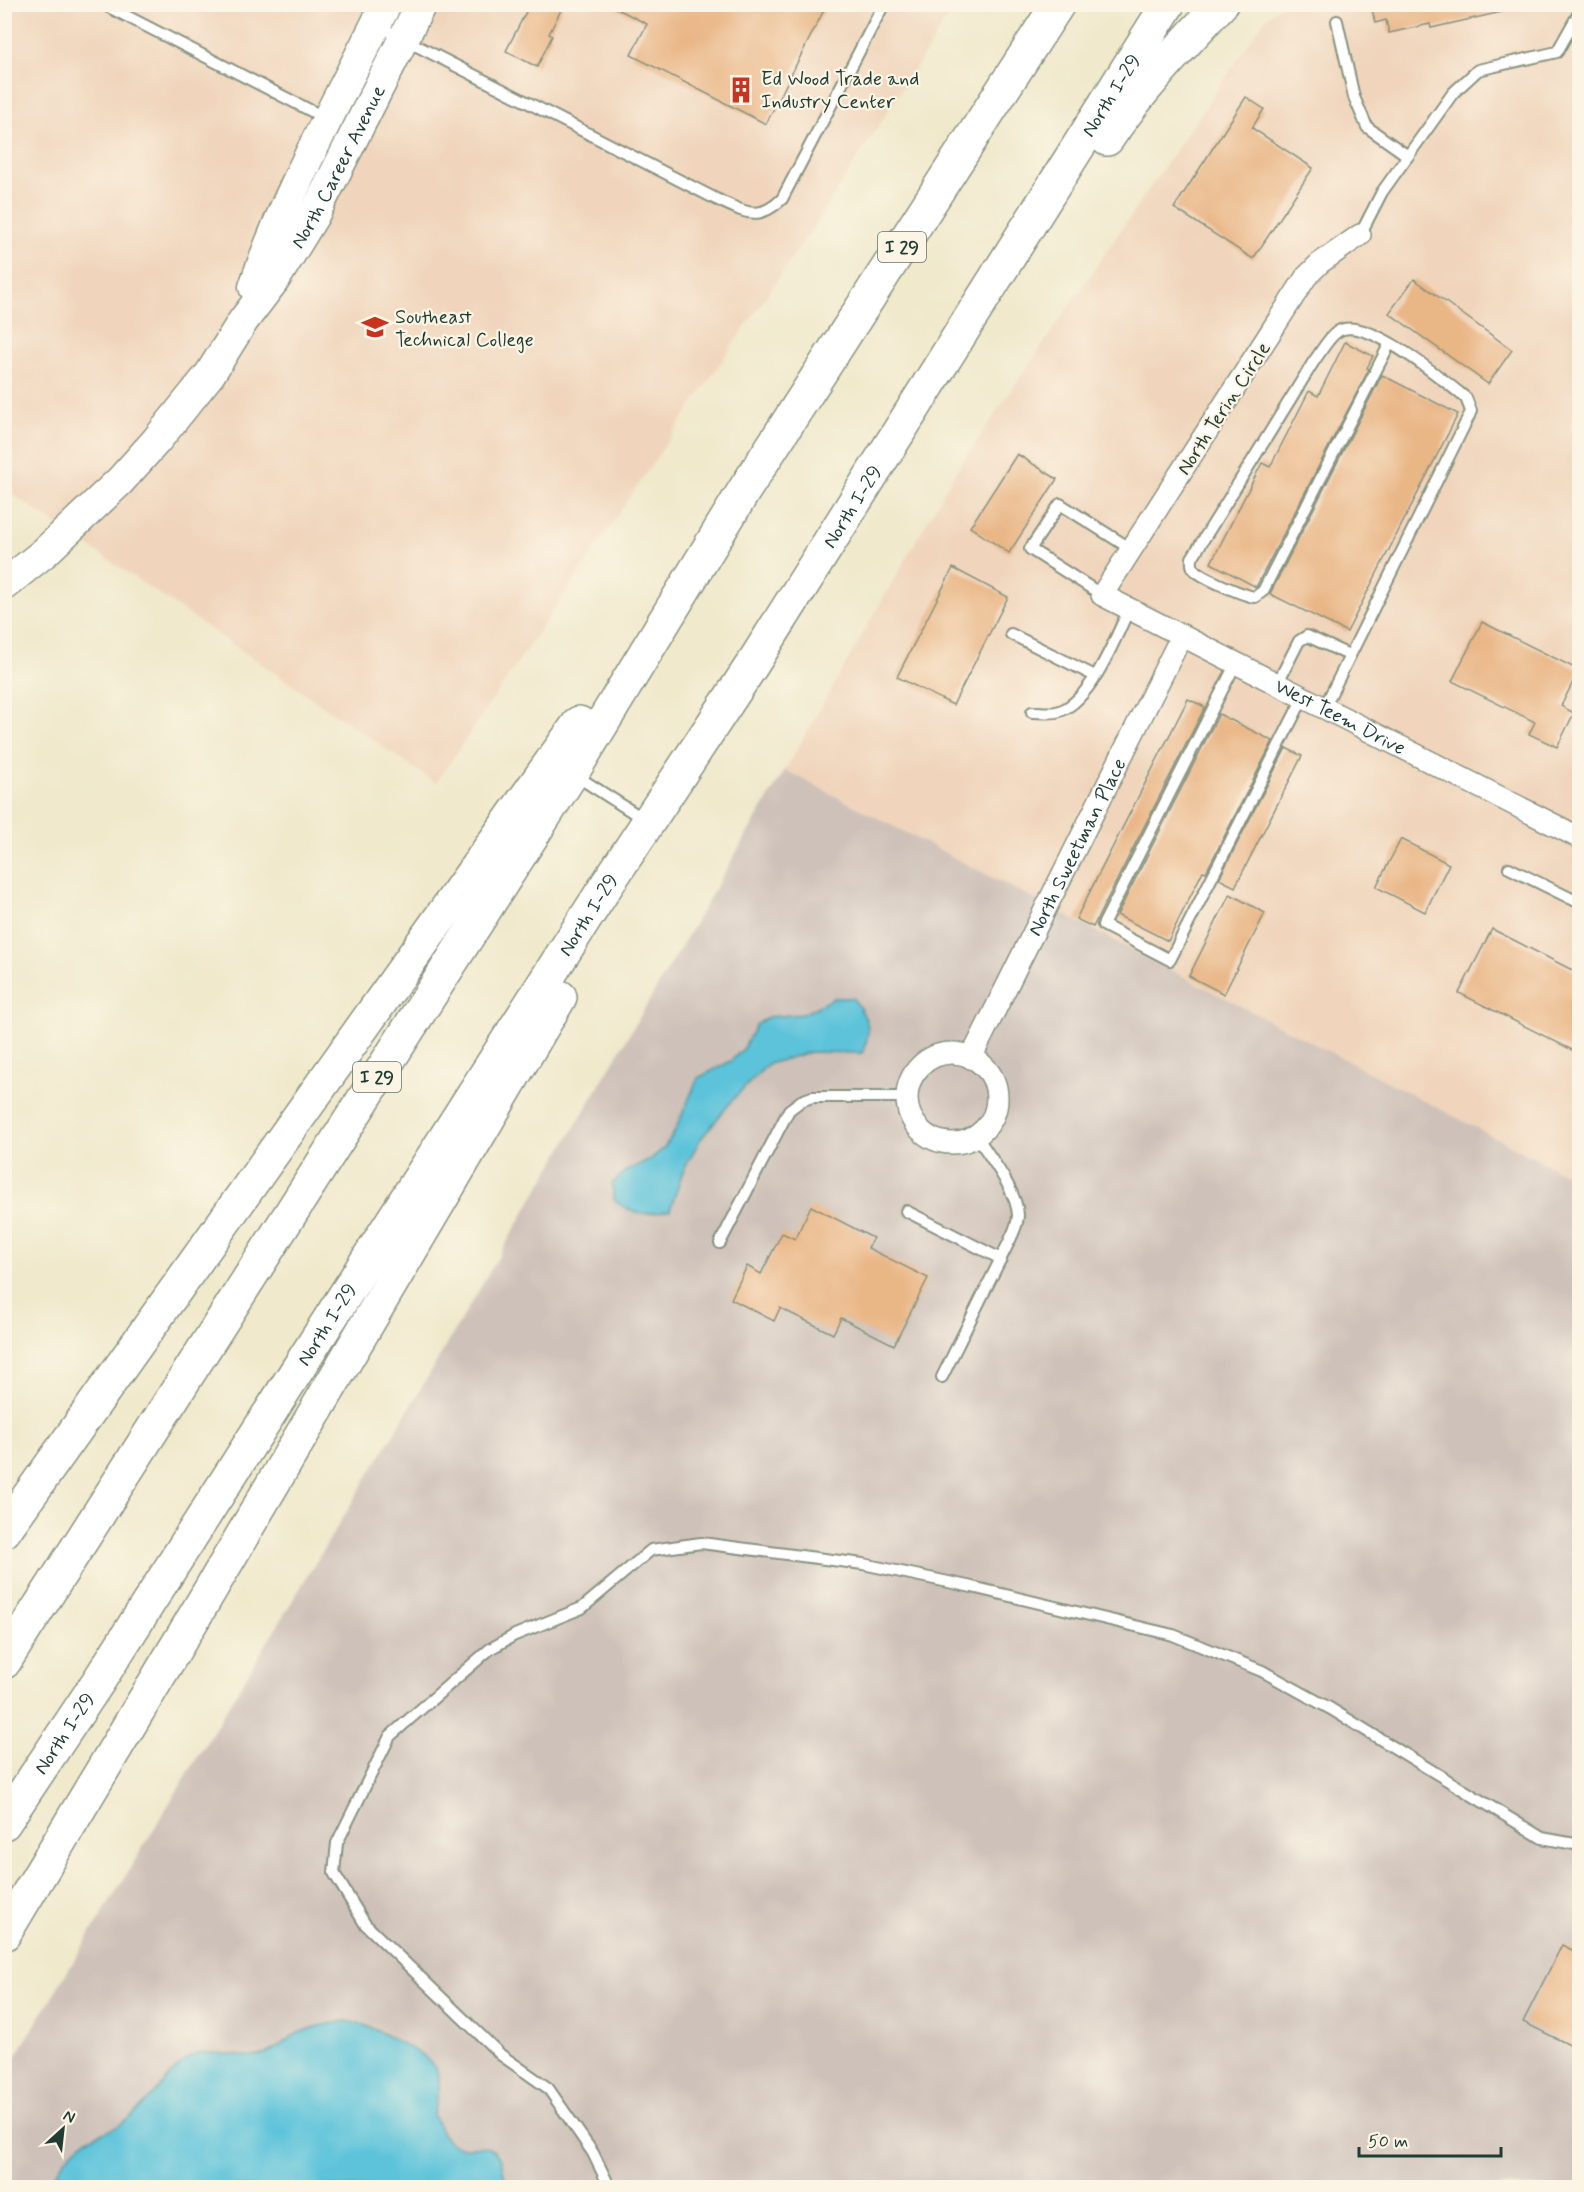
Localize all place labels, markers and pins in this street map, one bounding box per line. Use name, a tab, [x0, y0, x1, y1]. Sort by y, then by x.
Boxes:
place label: Ed Wood Trade and Industry Center	[761, 66, 919, 116]
building icon: Ed Wood Trade and Industry Center	[726, 75, 756, 105]
place label: Southeast Technical College	[395, 304, 534, 354]
school or university icon: Southeast Technical College	[360, 312, 390, 342]

